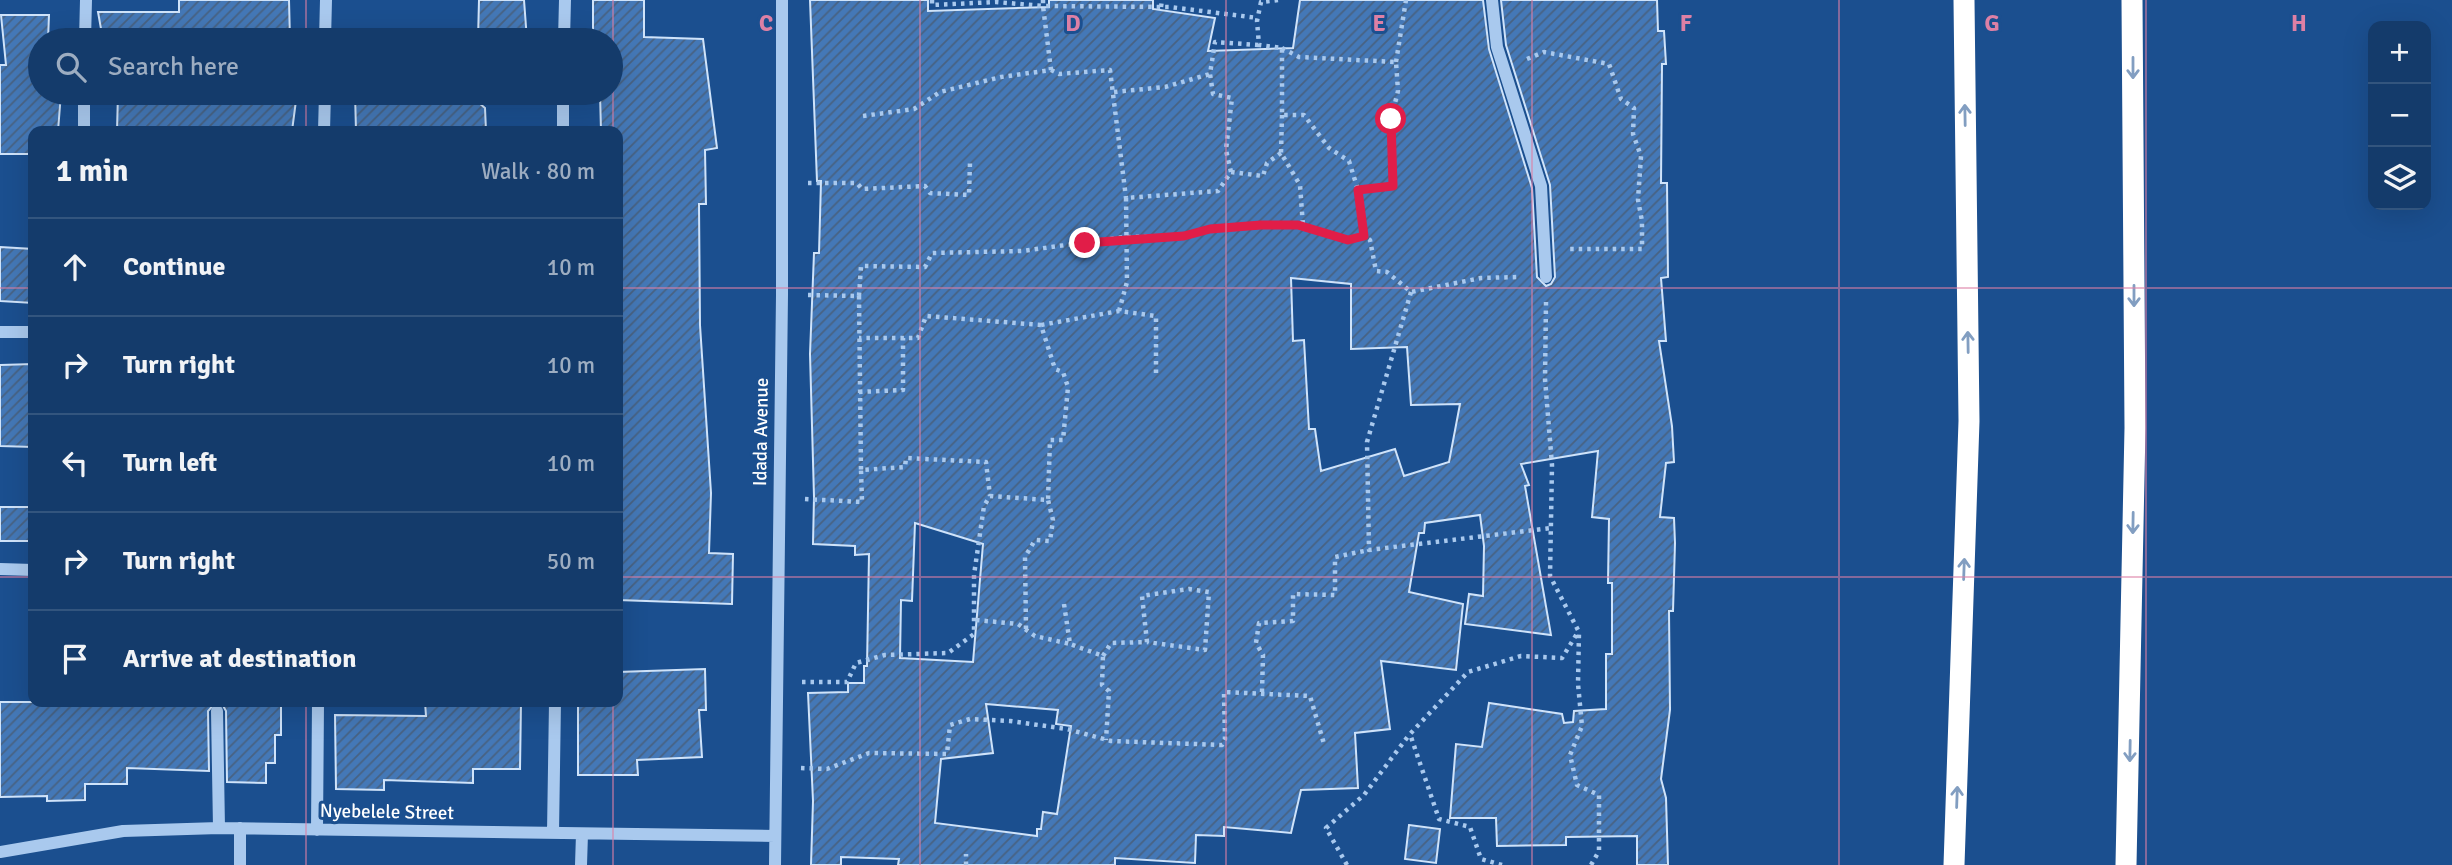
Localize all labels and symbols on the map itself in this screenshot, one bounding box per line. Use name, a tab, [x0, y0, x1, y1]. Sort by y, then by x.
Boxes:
text: C	[759, 9, 773, 38]
text: D	[1065, 9, 1081, 38]
text: E	[1372, 9, 1386, 38]
text: F	[1680, 9, 1692, 38]
text: G	[1984, 9, 2000, 38]
text: H	[2291, 9, 2307, 38]
one-way arrow	[2126, 56, 2139, 79]
route start	[1375, 103, 1406, 134]
one-way arrow	[1959, 103, 1972, 126]
route end	[1069, 227, 1100, 258]
one-way arrow	[2127, 284, 2141, 307]
one-way arrow	[1961, 331, 1975, 354]
street label: Idada Avenue	[748, 378, 774, 486]
one-way arrow	[2126, 511, 2140, 534]
one-way arrow	[1958, 558, 1971, 581]
one-way arrow	[2123, 739, 2136, 762]
one-way arrow	[1951, 786, 1964, 809]
street label: Nyebelele Street	[320, 799, 455, 825]

